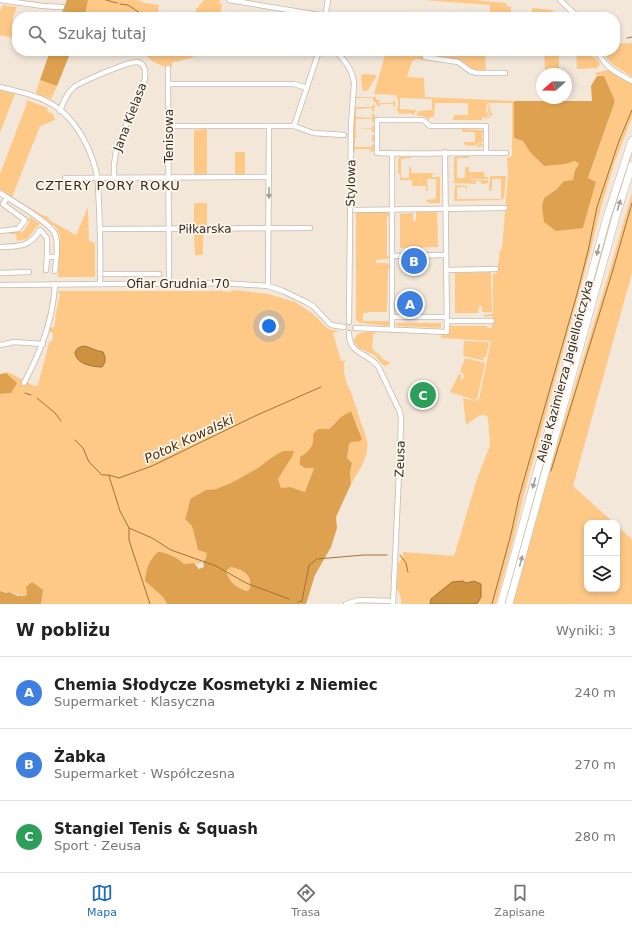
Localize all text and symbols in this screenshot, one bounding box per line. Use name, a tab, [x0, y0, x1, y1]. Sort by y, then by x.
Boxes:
search box	[12, 12, 620, 56]
icon: search	[26, 23, 48, 45]
text: Szukaj tutaj	[58, 25, 146, 43]
north arrow	[536, 68, 572, 104]
street label: Jana Kielasa	[110, 81, 150, 154]
street label: Tenisowa	[162, 109, 176, 164]
street label: Stylowa	[344, 159, 358, 207]
district label: CZTERY PORY ROKU	[35, 178, 181, 193]
one-way arrow	[266, 187, 272, 200]
one-way arrow	[616, 199, 622, 211]
street label: Piłkarska	[178, 222, 232, 236]
one-way arrow	[595, 244, 601, 256]
pin: B	[401, 246, 427, 276]
street label: Ofiar Grudnia '70	[126, 277, 230, 291]
street label: Aleja Kazimierza Jagiellończyka	[534, 278, 596, 464]
pin: A	[397, 289, 423, 319]
your location	[259, 316, 279, 336]
pin: C	[410, 380, 436, 410]
water label: Potok Kowalski	[142, 412, 236, 466]
street label: Zeusa	[392, 440, 408, 478]
one-way arrow	[531, 478, 537, 490]
map controls	[584, 520, 620, 592]
button: locate	[584, 520, 620, 556]
one-way arrow	[518, 555, 524, 568]
button: layers	[584, 556, 620, 592]
text: W pobliżu	[16, 620, 110, 640]
text: Wyniki: 3	[556, 623, 616, 638]
text: Chemia Słodycze Kosmetyki z Niemiec	[54, 676, 378, 694]
text: A	[24, 685, 34, 700]
text: 240 m	[574, 685, 616, 700]
text: Supermarket · Klasyczna	[54, 694, 215, 709]
text: Żabka	[54, 748, 106, 766]
text: B	[24, 757, 34, 772]
text: 270 m	[574, 757, 616, 772]
text: Supermarket · Współczesna	[54, 766, 235, 781]
text: Stangiel Tenis & Squash	[54, 820, 258, 838]
text: C	[24, 829, 34, 844]
text: 280 m	[574, 829, 616, 844]
text: Sport · Zeusa	[54, 838, 141, 853]
tab: Mapa	[87, 882, 117, 919]
tab: Trasa	[291, 882, 320, 919]
tab: Zapisane	[494, 882, 545, 919]

